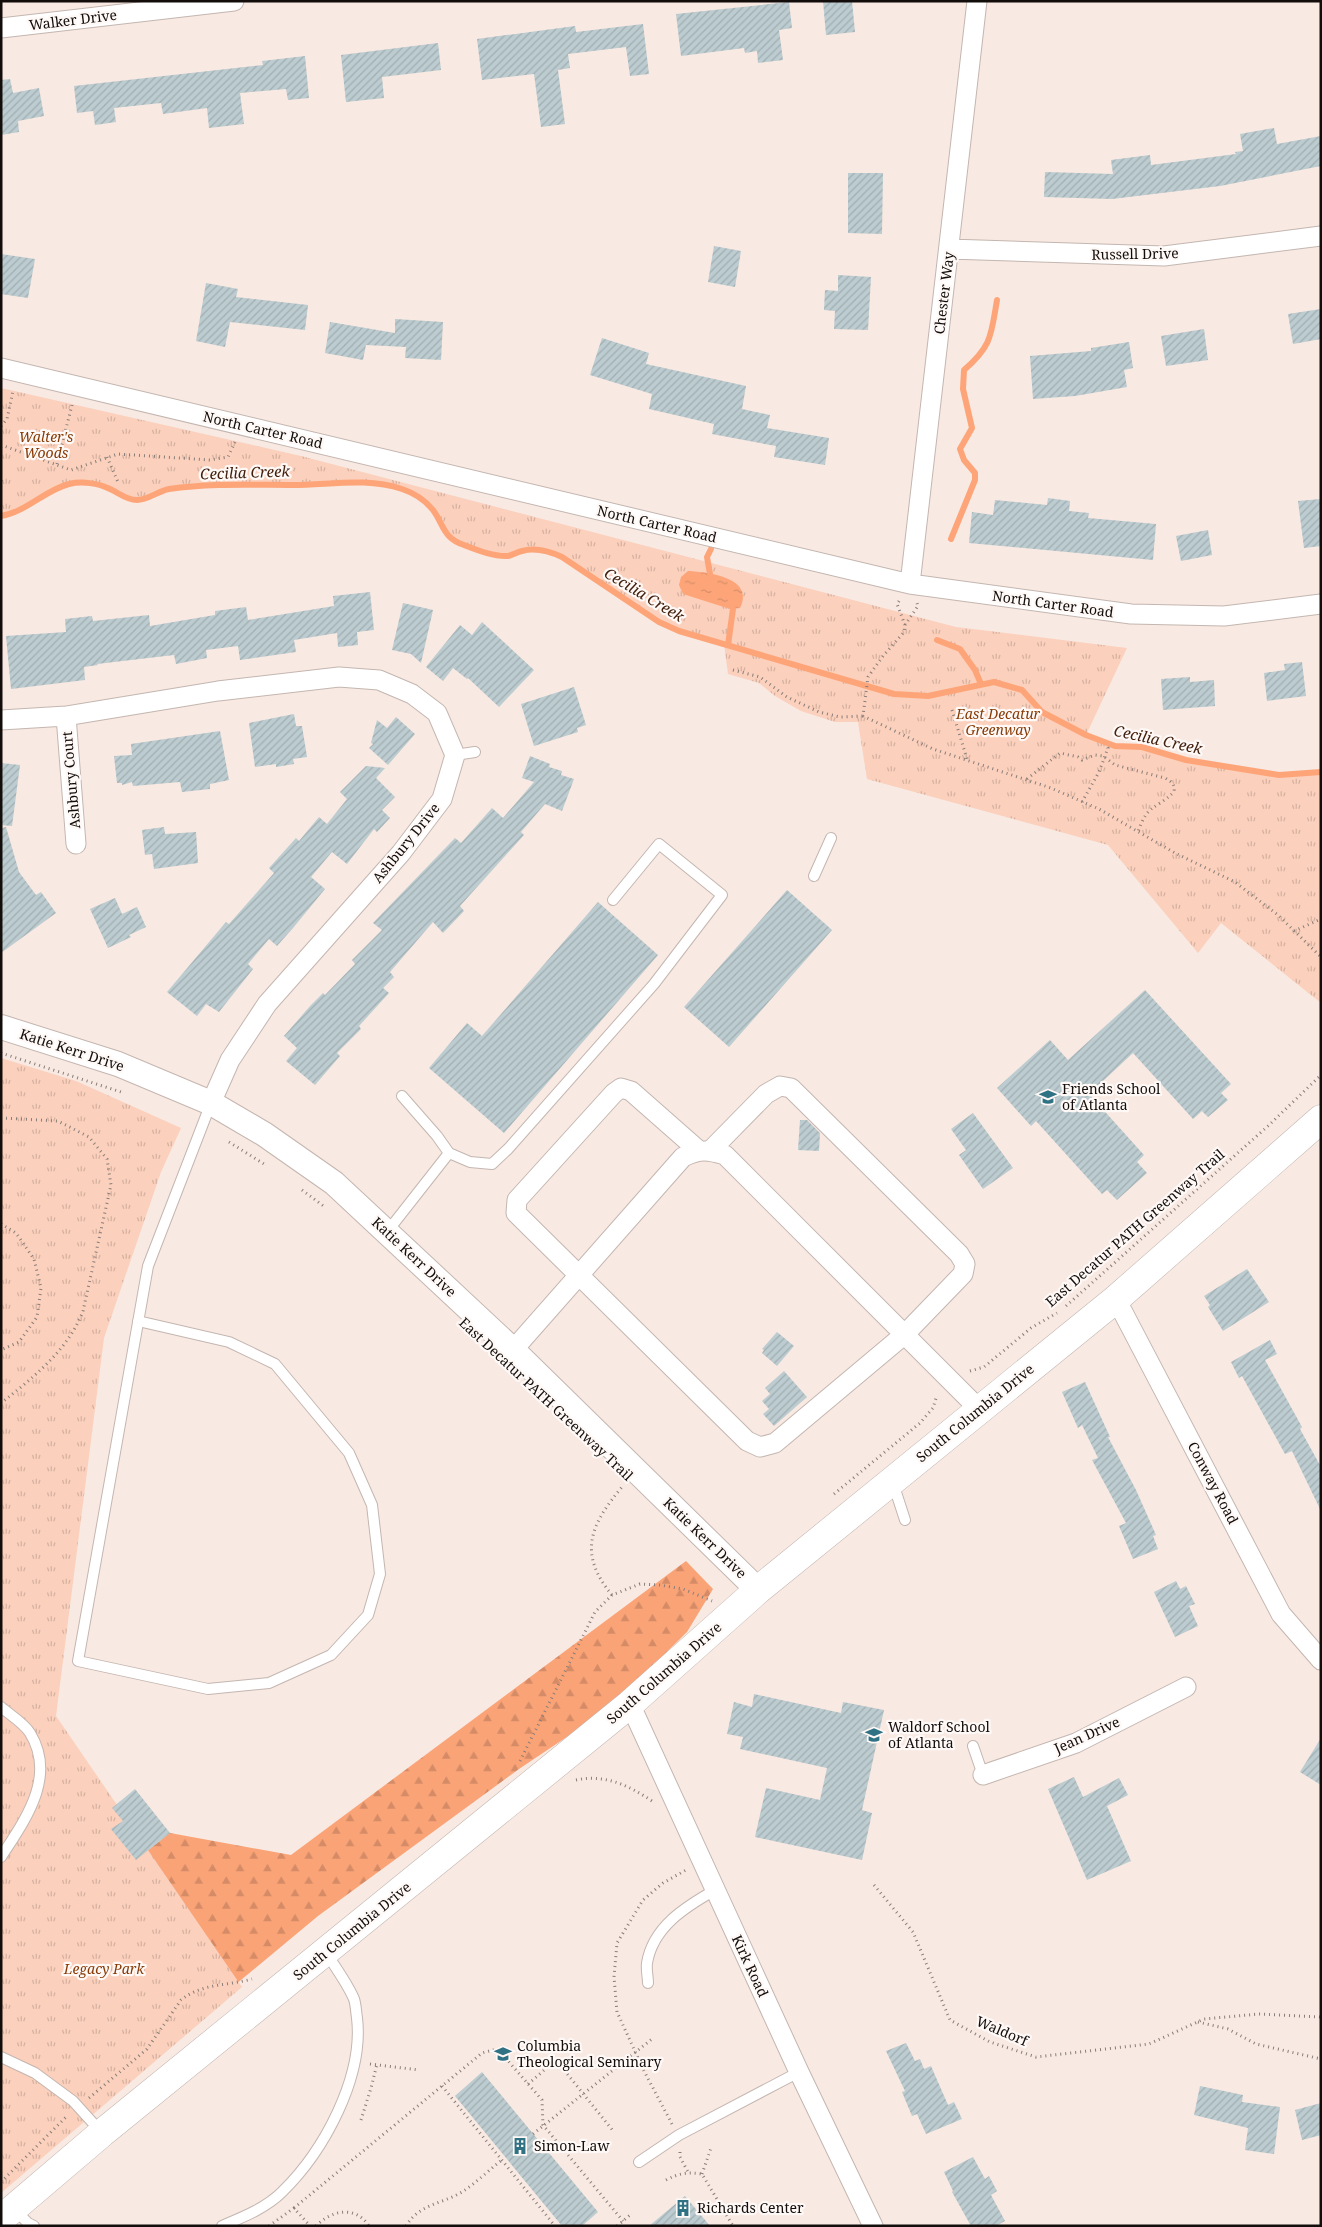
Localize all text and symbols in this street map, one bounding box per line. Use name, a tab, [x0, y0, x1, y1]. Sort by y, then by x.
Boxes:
street label: Walker Drive	[28, 5, 118, 34]
street label: Russell Drive	[1091, 243, 1179, 264]
street label: Chester Way	[929, 250, 958, 335]
street label: North Carter Road	[201, 407, 325, 453]
park label: Walter's Woods	[19, 427, 74, 462]
water label: Cecilia Creek	[200, 460, 291, 484]
street label: North Carter Road	[595, 501, 719, 547]
water label: Cecilia Creek	[601, 562, 689, 626]
street label: North Carter Road	[991, 586, 1115, 621]
park label: East Decatur Greenway	[955, 704, 1041, 739]
water label: Cecilia Creek	[1112, 720, 1205, 758]
street label: Ashbury Court	[57, 730, 84, 830]
street label: Ashbury Drive	[368, 799, 444, 887]
street label: Katie Kerr Drive	[17, 1024, 127, 1075]
place label: Friends School of Atlanta	[1062, 1079, 1161, 1114]
school or university icon: Friends School of Atlanta	[1038, 1087, 1058, 1107]
street label: East Decatur PATH Greenway Trail	[1041, 1144, 1229, 1311]
street label: Katie Kerr Drive	[368, 1213, 461, 1301]
street label: East Decatur PATH Greenway Trail	[455, 1313, 638, 1485]
street label: South Columbia Drive	[912, 1359, 1038, 1466]
street label: Conway Road	[1184, 1438, 1243, 1528]
street label: Katie Kerr Drive	[660, 1493, 751, 1582]
street label: South Columbia Drive	[602, 1617, 725, 1728]
street label: Jean Drive	[1050, 1712, 1123, 1758]
place label: Waldorf School of Atlanta	[888, 1717, 991, 1752]
school or university icon: Waldorf School of Atlanta	[864, 1725, 884, 1745]
street label: South Columbia Drive	[289, 1877, 415, 1984]
street label: Kirk Road	[728, 1932, 773, 2000]
park label: Legacy Park	[63, 1959, 145, 1978]
street label: Waldorf	[973, 2011, 1033, 2051]
place label: Columbia Theological Seminary	[517, 2036, 662, 2071]
school or university icon: Columbia Theological Seminary	[493, 2044, 513, 2064]
building icon: Simon-Law	[510, 2136, 530, 2156]
place label: Simon-Law	[534, 2136, 610, 2155]
building icon: Richards Center	[673, 2198, 693, 2218]
place label: Richards Center	[697, 2198, 804, 2217]

